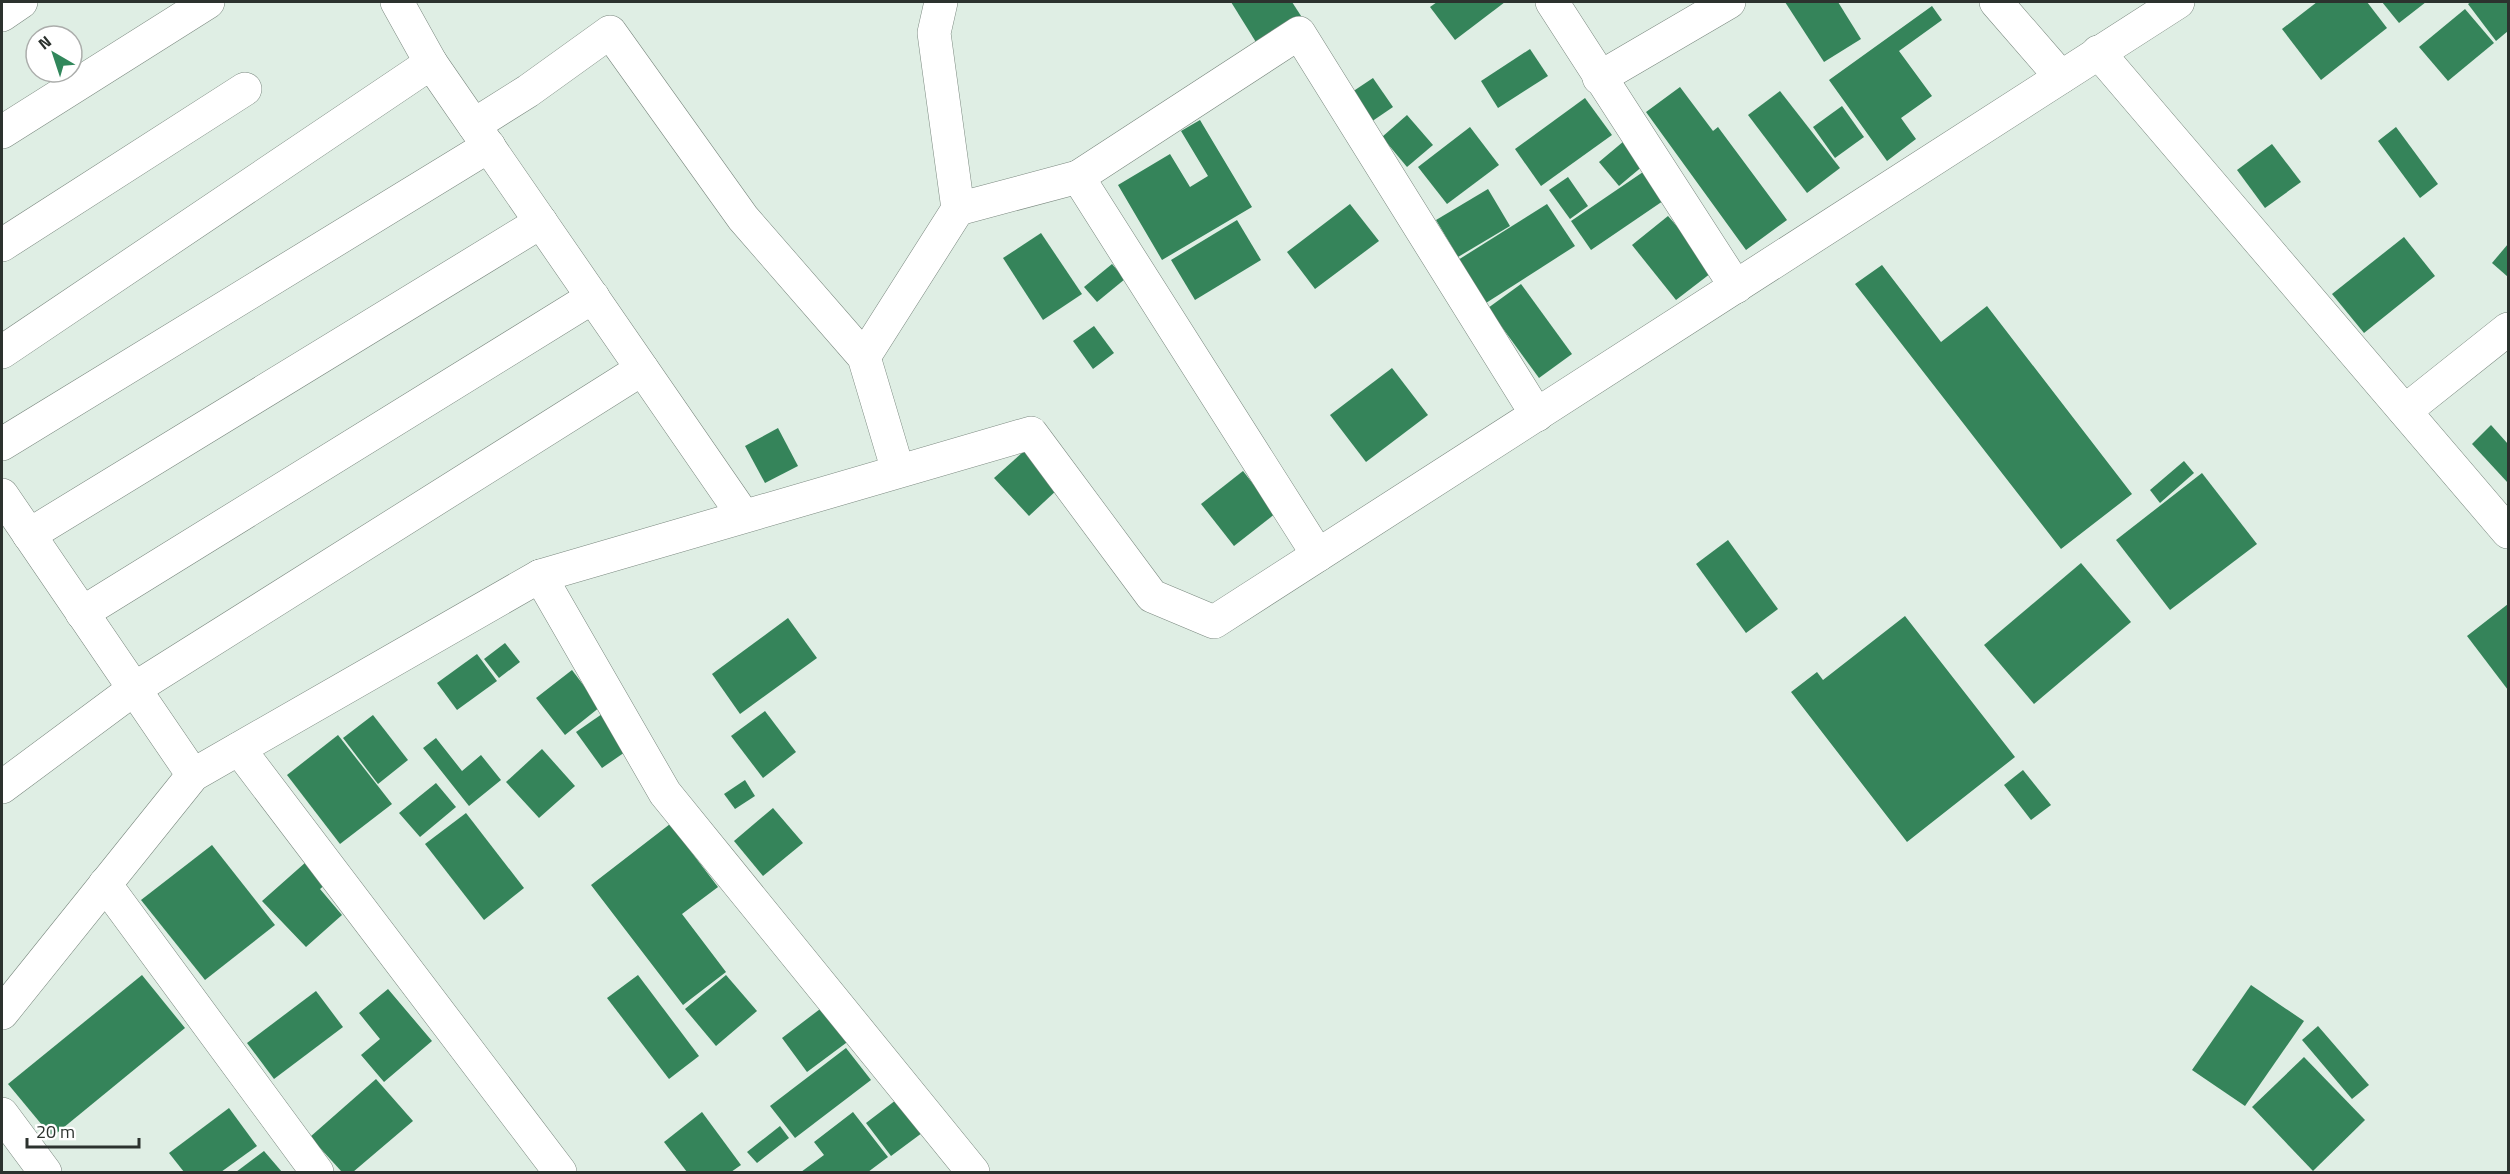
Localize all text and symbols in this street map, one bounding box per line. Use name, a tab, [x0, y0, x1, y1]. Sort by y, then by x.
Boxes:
north arrow	[24, 24, 84, 84]
text: N	[33, 30, 56, 55]
scale bar	[27, 1111, 140, 1149]
text: 20 m	[36, 1118, 75, 1145]

